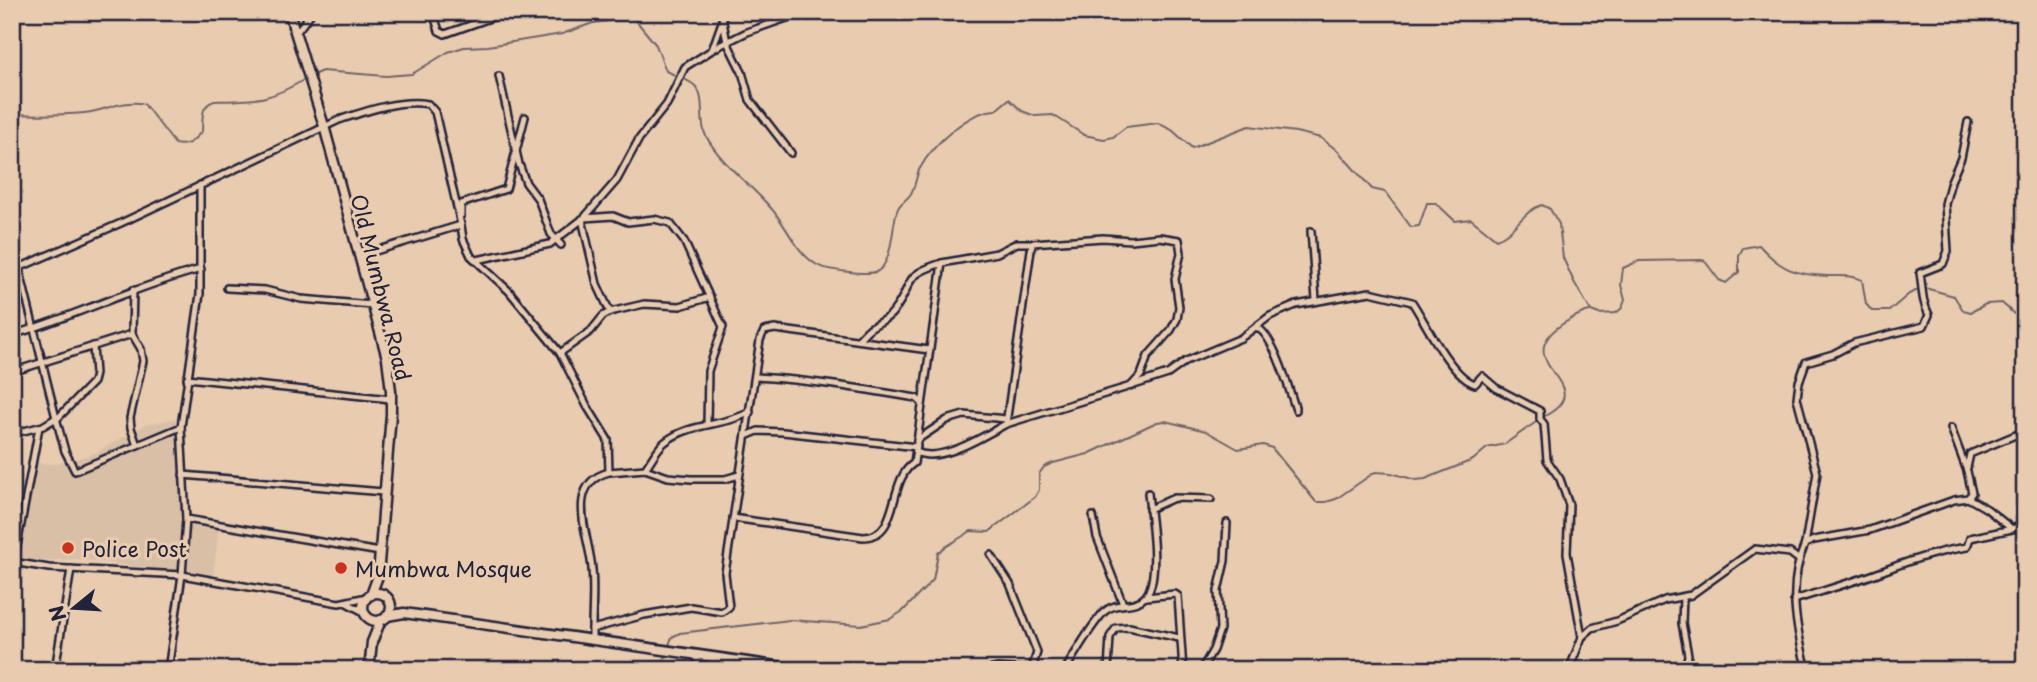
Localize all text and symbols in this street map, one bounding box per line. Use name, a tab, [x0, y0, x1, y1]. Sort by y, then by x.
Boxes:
street label: Old Mumbwa Road	[343, 190, 421, 384]
place label: Police Post	[82, 532, 187, 564]
marker: Police Post	[60, 540, 76, 556]
place label: Mumbwa Mosque	[355, 552, 532, 584]
marker: Mumbwa Mosque	[333, 560, 349, 576]
north arrow	[38, 574, 108, 644]
text: N	[41, 602, 73, 625]

